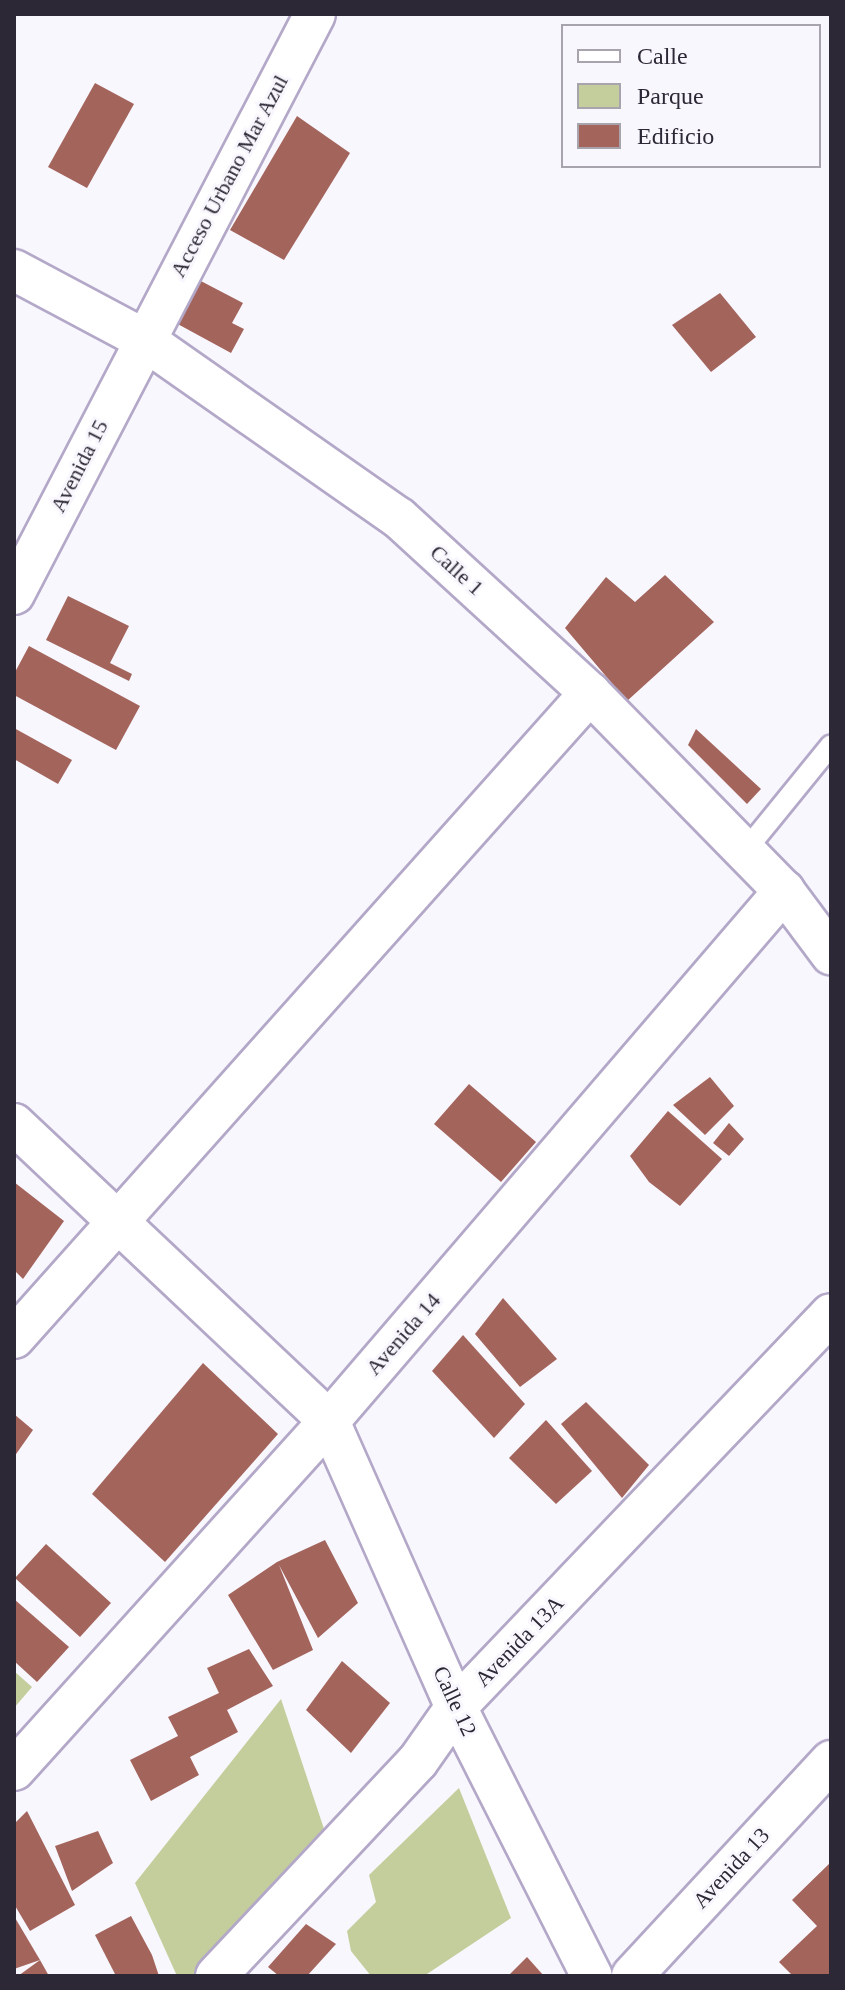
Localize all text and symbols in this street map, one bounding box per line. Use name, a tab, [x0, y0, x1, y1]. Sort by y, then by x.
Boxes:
legend	[561, 24, 821, 168]
text: Calle	[637, 43, 688, 69]
street label: Acceso Urbano Mar Azul	[164, 70, 294, 282]
text: Parque	[637, 83, 704, 109]
text: Edificio	[637, 123, 714, 149]
street label: Avenida 15	[44, 415, 114, 517]
street label: Calle 1	[425, 539, 489, 601]
street label: Avenida 14	[360, 1287, 446, 1381]
street label: Avenida 13A	[469, 1590, 569, 1692]
street label: Calle 12	[427, 1662, 483, 1740]
street label: Avenida 13	[687, 1822, 775, 1914]

